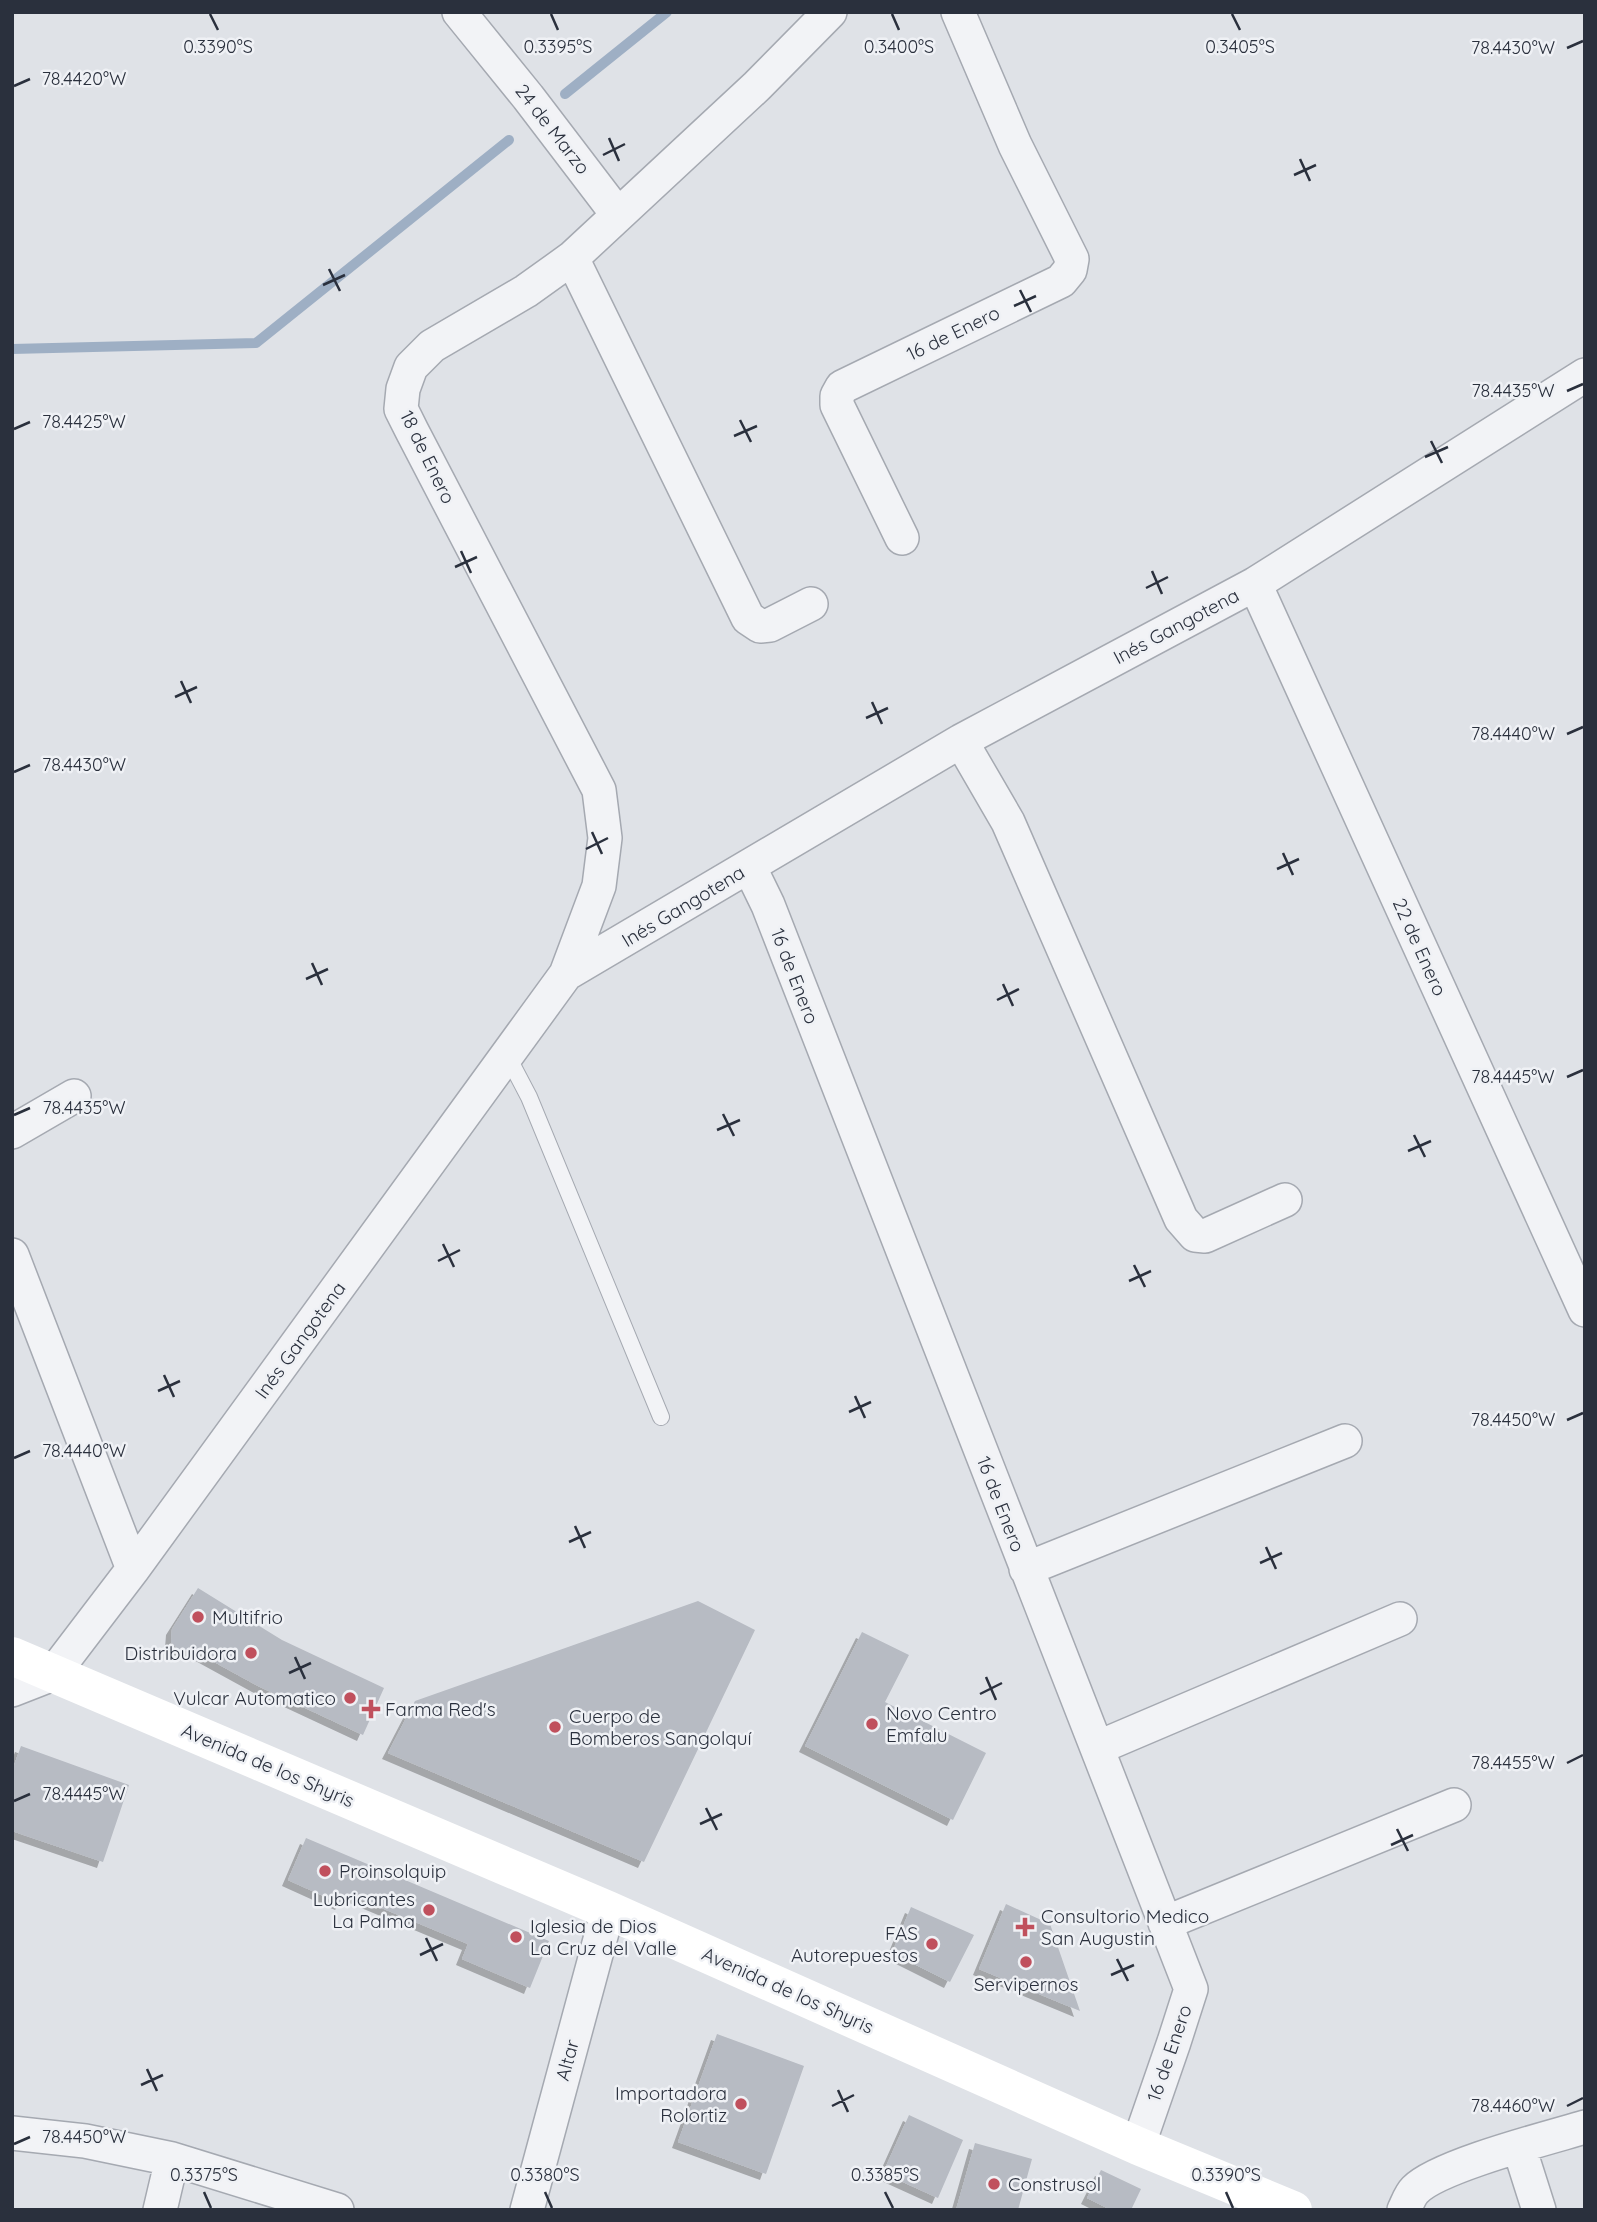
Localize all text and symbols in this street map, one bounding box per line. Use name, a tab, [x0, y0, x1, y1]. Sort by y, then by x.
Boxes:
text: 0.3390°S	[183, 35, 253, 58]
text: 0.3395°S	[524, 35, 592, 58]
text: 0.3400°S	[864, 35, 934, 58]
text: 0.3405°S	[1205, 35, 1275, 58]
text: 78.4430°W	[1471, 36, 1555, 59]
text: 78.4420°W	[42, 67, 126, 90]
street label: 24 de Marzo	[510, 79, 596, 179]
street label: 16 de Enero	[902, 300, 1004, 366]
text: 78.4435°W	[1471, 379, 1555, 402]
street label: 18 de Enero	[395, 406, 461, 508]
text: 78.4425°W	[42, 410, 126, 433]
street label: Inés Gangotena	[1109, 583, 1243, 669]
text: 78.4440°W	[1471, 722, 1555, 745]
text: 78.4430°W	[42, 753, 126, 776]
street label: Inés Gangotena	[617, 860, 749, 952]
street label: 22 de Enero	[1388, 894, 1452, 1000]
street label: 16 de Enero	[766, 925, 824, 1027]
text: 78.4445°W	[1471, 1065, 1555, 1088]
text: 78.4435°W	[42, 1096, 126, 1119]
street label: Inés Gangotena	[249, 1277, 351, 1403]
text: 78.4450°W	[1471, 1408, 1555, 1431]
text: 78.4440°W	[42, 1439, 126, 1462]
street label: 16 de Enero	[972, 1453, 1030, 1555]
place label: Multifrio	[212, 1605, 283, 1629]
marker: Multifrio	[190, 1609, 206, 1625]
place label: Distribuidora	[125, 1641, 237, 1665]
marker: Distribuidora	[243, 1645, 259, 1661]
place label: Vulcar Automatico	[173, 1686, 336, 1710]
marker: Vulcar Automatico	[342, 1690, 358, 1706]
place label: Farma Red's	[385, 1697, 496, 1721]
marker: Farma Red's	[363, 1701, 379, 1717]
place label: Novo Centro Emfalu	[886, 1701, 997, 1747]
place label: Cuerpo de Bomberos Sangolquí	[569, 1704, 753, 1750]
marker: Novo Centro Emfalu	[864, 1716, 880, 1732]
street label: Avenida de los Shyris	[178, 1718, 358, 1812]
marker: Cuerpo de Bomberos Sangolquí	[547, 1719, 563, 1735]
text: 78.4455°W	[1471, 1751, 1555, 1774]
text: 78.4445°W	[42, 1782, 126, 1805]
place label: Proinsolquip	[339, 1859, 446, 1883]
marker: Proinsolquip	[317, 1863, 333, 1879]
place label: Lubricantes La Palma	[313, 1887, 415, 1933]
marker: Lubricantes La Palma	[421, 1902, 437, 1918]
place label: Consultorio Medico San Augustin	[1041, 1904, 1209, 1950]
place label: Iglesia de Dios La Cruz del Valle	[530, 1914, 677, 1960]
marker: Consultorio Medico San Augustin	[1015, 1917, 1035, 1937]
place label: FAS Autorepuestos	[791, 1921, 918, 1967]
marker: Iglesia de Dios La Cruz del Valle	[508, 1929, 524, 1945]
marker: FAS Autorepuestos	[924, 1936, 940, 1952]
street label: Avenida de los Shyris	[698, 1941, 878, 2039]
marker: Servipernos	[1018, 1954, 1034, 1970]
place label: Servipernos	[974, 1972, 1078, 1996]
street label: 16 de Enero	[1141, 2001, 1197, 2105]
street label: Altar	[550, 2036, 584, 2083]
place label: Importadora Rolortiz	[615, 2081, 727, 2127]
text: 78.4460°W	[1471, 2094, 1555, 2117]
marker: Importadora Rolortiz	[733, 2096, 749, 2112]
text: 78.4450°W	[42, 2125, 126, 2148]
text: 0.3375°S	[170, 2163, 238, 2186]
text: 0.3380°S	[510, 2163, 580, 2186]
text: 0.3385°S	[851, 2163, 919, 2186]
text: 0.3390°S	[1191, 2163, 1261, 2186]
place label: Construsol	[1008, 2172, 1101, 2196]
marker: Construsol	[986, 2176, 1002, 2192]

